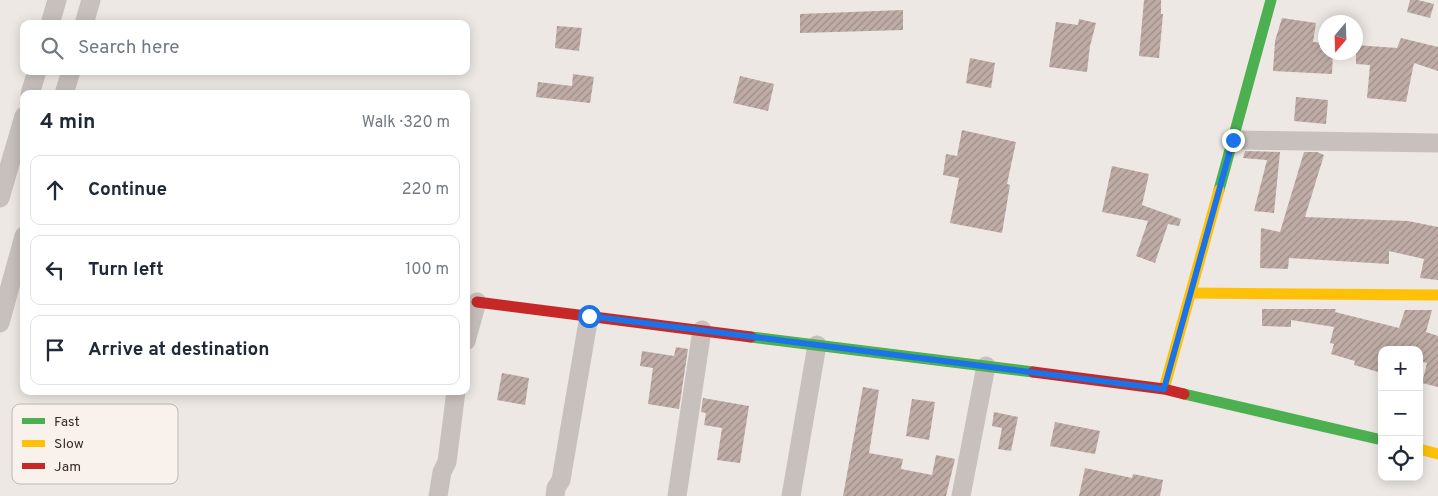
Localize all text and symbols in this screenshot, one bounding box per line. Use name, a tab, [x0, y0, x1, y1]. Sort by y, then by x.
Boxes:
north arrow	[1318, 15, 1363, 60]
search box	[20, 20, 470, 75]
icon: search	[38, 34, 66, 62]
text: Search here	[78, 36, 180, 60]
text: 4 min	[40, 109, 96, 136]
text: Walk · 320 m	[362, 113, 450, 133]
route end	[1222, 129, 1245, 152]
icon: ahead	[41, 176, 69, 204]
text: Continue	[88, 178, 167, 202]
text: 220 m	[402, 180, 449, 200]
icon: left	[41, 256, 69, 284]
text: Turn left	[88, 258, 164, 282]
text: 100 m	[405, 260, 449, 280]
route start	[578, 305, 601, 328]
icon: arrive	[41, 336, 69, 364]
text: Arrive at destination	[88, 338, 269, 362]
map controls	[1378, 346, 1423, 481]
button: +	[1378, 346, 1423, 391]
button: −	[1378, 391, 1423, 436]
legend	[12, 404, 178, 484]
text: Fast	[54, 414, 80, 431]
text: Slow	[54, 436, 84, 453]
button: locate	[1378, 436, 1423, 481]
text: Jam	[54, 459, 81, 476]

